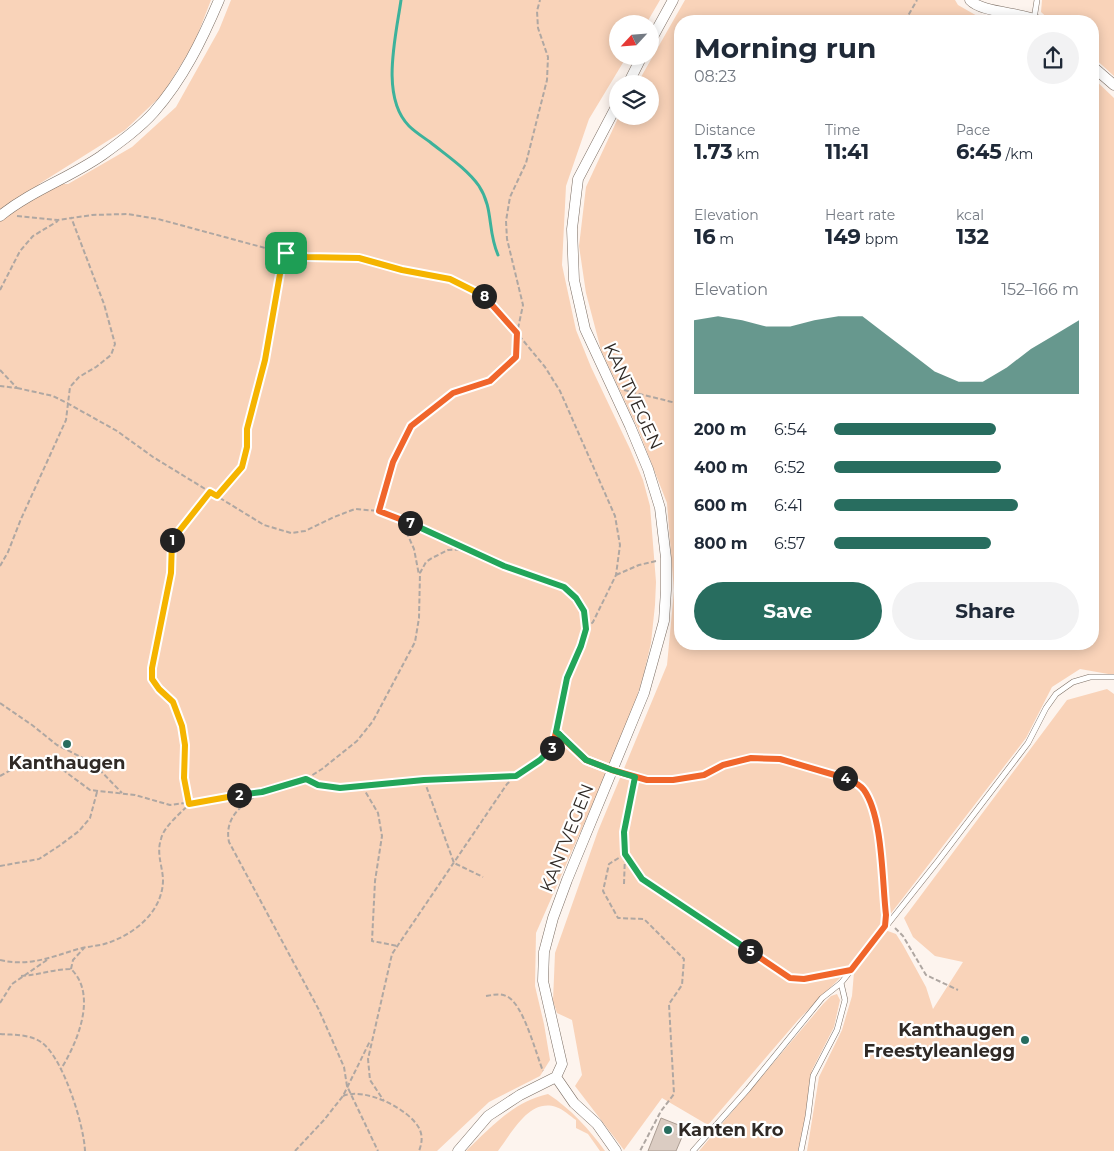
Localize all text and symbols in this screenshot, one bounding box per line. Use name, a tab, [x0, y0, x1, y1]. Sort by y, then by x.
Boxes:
north arrow	[609, 15, 659, 65]
map controls	[609, 15, 659, 125]
text: Morning run	[694, 31, 876, 65]
button: share	[1027, 32, 1079, 84]
text: 08:23	[694, 67, 736, 86]
button: layers	[609, 75, 659, 125]
text: Distance	[694, 121, 756, 139]
text: Time	[825, 121, 860, 139]
text: Pace	[956, 121, 990, 139]
text: 1.73	[694, 139, 733, 164]
text: 11:41	[825, 139, 869, 164]
text: 6:45	[956, 139, 1002, 164]
text: km	[733, 145, 760, 163]
text: /km	[1002, 145, 1033, 163]
text: Elevation	[694, 206, 759, 224]
text: Heart rate	[825, 206, 895, 224]
text: kcal	[956, 206, 984, 224]
text: 16	[694, 224, 716, 249]
text: 149	[825, 224, 861, 249]
text: 132	[956, 224, 989, 249]
text: m	[716, 230, 734, 248]
text: bpm	[861, 230, 899, 248]
pin	[265, 232, 307, 274]
icon: arrive	[272, 239, 300, 267]
text: Elevation	[694, 280, 768, 299]
text: 152–166 m	[1001, 280, 1079, 299]
pin: 8	[472, 284, 496, 308]
text: 8	[480, 287, 489, 305]
street label: KANTVEGEN	[599, 339, 667, 453]
text: 200 m	[694, 420, 746, 439]
text: 6:54	[774, 420, 807, 439]
text: 400 m	[694, 458, 748, 477]
text: 6:52	[774, 458, 805, 477]
text: 600 m	[694, 496, 747, 515]
text: 6:41	[774, 496, 803, 515]
pin: 7	[398, 510, 422, 536]
text: 7	[406, 514, 415, 532]
pin: 1	[160, 528, 184, 552]
text: 1	[170, 531, 175, 549]
text: 800 m	[694, 534, 748, 553]
text: 6:57	[774, 534, 805, 553]
button: Save	[694, 582, 882, 640]
button: Share	[892, 582, 1079, 640]
pin: 3	[540, 736, 564, 760]
marker: Kanthaugen	[61, 738, 73, 750]
text: 3	[548, 739, 557, 757]
place label: Kanthaugen	[9, 752, 125, 774]
pin: 4	[832, 766, 858, 790]
text: 4	[841, 769, 850, 787]
street label: KANTVEGEN	[535, 781, 599, 895]
pin: 2	[226, 782, 252, 808]
text: 2	[235, 786, 244, 804]
pin: 5	[738, 938, 762, 964]
text: 5	[746, 942, 755, 960]
place label: Kanthaugen Freestyleanlegg	[864, 1019, 1015, 1062]
marker: Kanthaugen Freestyleanlegg	[1019, 1034, 1031, 1046]
place label: Kanten Kro	[678, 1119, 784, 1141]
marker: Kanten Kro	[662, 1124, 674, 1136]

